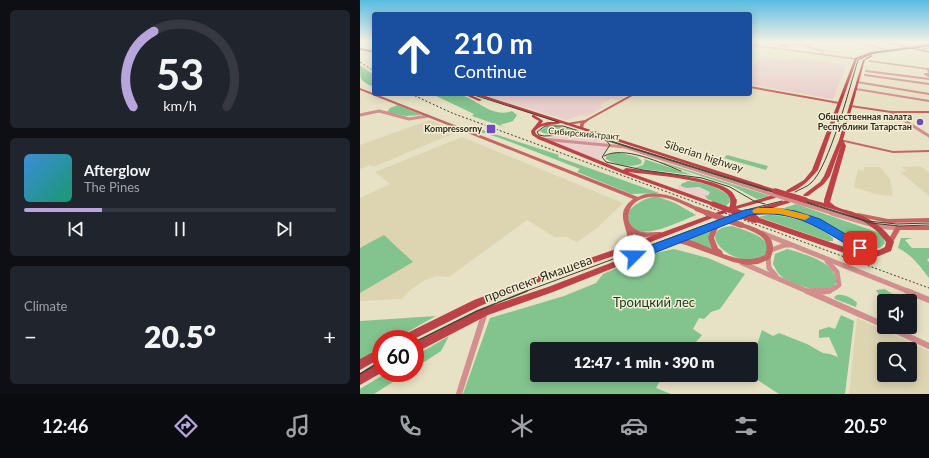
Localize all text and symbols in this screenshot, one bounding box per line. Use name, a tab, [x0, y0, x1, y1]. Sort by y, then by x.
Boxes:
text: 210 m	[454, 26, 533, 60]
icon: ahead	[388, 28, 440, 80]
text: 53	[156, 49, 204, 99]
text: Continue	[454, 60, 527, 82]
text: km/h	[163, 97, 197, 114]
place label: Общественная палата Республики Татарстан	[818, 111, 912, 132]
marker: Общественная палата Республики Татарстан	[915, 117, 925, 127]
place label: Kompressorny	[424, 123, 482, 134]
marker: Kompressorny	[485, 123, 497, 135]
street label: Сибирский тракт	[548, 125, 621, 142]
street label: Siberian highway	[663, 137, 745, 174]
text: Afterglow	[84, 161, 150, 179]
text: The Pines	[84, 179, 140, 195]
icon: previous	[65, 218, 87, 240]
icon: pause	[169, 218, 191, 240]
icon: next	[273, 218, 295, 240]
pin	[843, 231, 877, 265]
position arrow	[613, 235, 655, 277]
icon: arrive	[849, 237, 871, 259]
street label: проспект Ямашева	[482, 251, 594, 305]
park label: Троицкий лес	[613, 294, 695, 310]
map controls	[877, 294, 917, 382]
button: sound	[877, 294, 917, 334]
text: Climate	[24, 298, 67, 314]
text: 20.5°	[144, 318, 216, 354]
text: −	[24, 323, 37, 350]
text: +	[323, 323, 336, 350]
speed limit sign: 60	[372, 330, 424, 382]
button: search	[877, 342, 917, 382]
text: 12:47 · 1 min · 390 m	[573, 353, 715, 371]
icon: directions	[172, 412, 200, 440]
icon: music	[284, 412, 312, 440]
icon: phone	[396, 412, 424, 440]
icon: climate	[508, 412, 536, 440]
icon: car	[620, 412, 648, 440]
icon: filters	[732, 412, 760, 440]
text: 12:46	[42, 415, 88, 437]
text: 20.5°	[844, 415, 887, 437]

